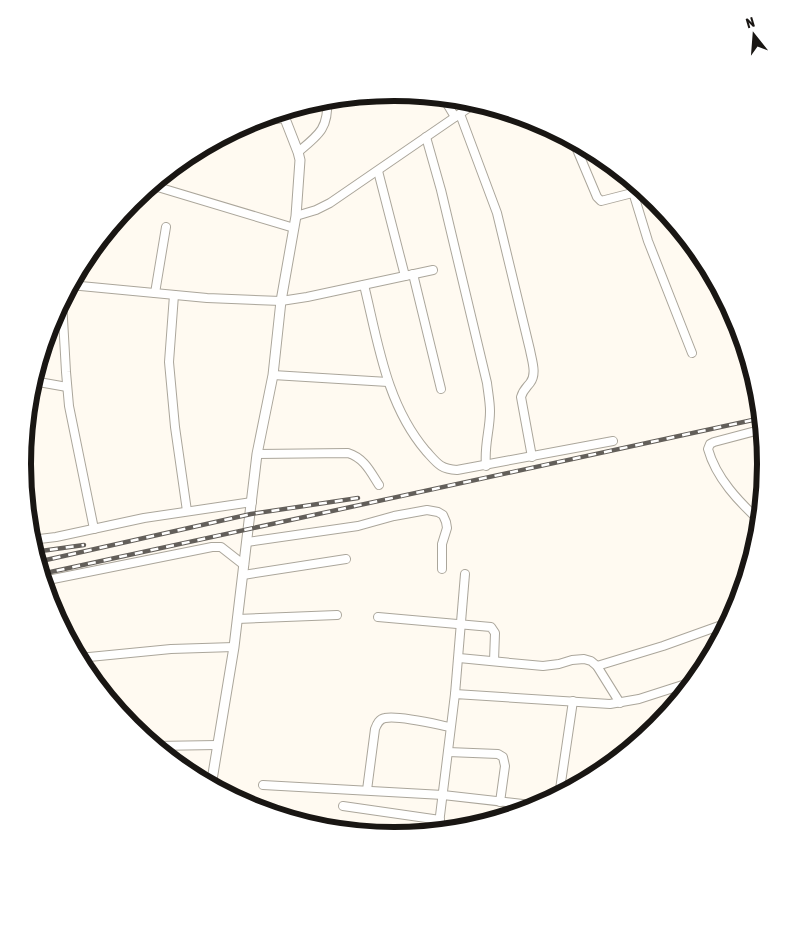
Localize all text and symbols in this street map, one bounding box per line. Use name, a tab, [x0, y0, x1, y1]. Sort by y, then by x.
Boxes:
north arrow	[729, 10, 779, 60]
text: N	[744, 14, 756, 31]

